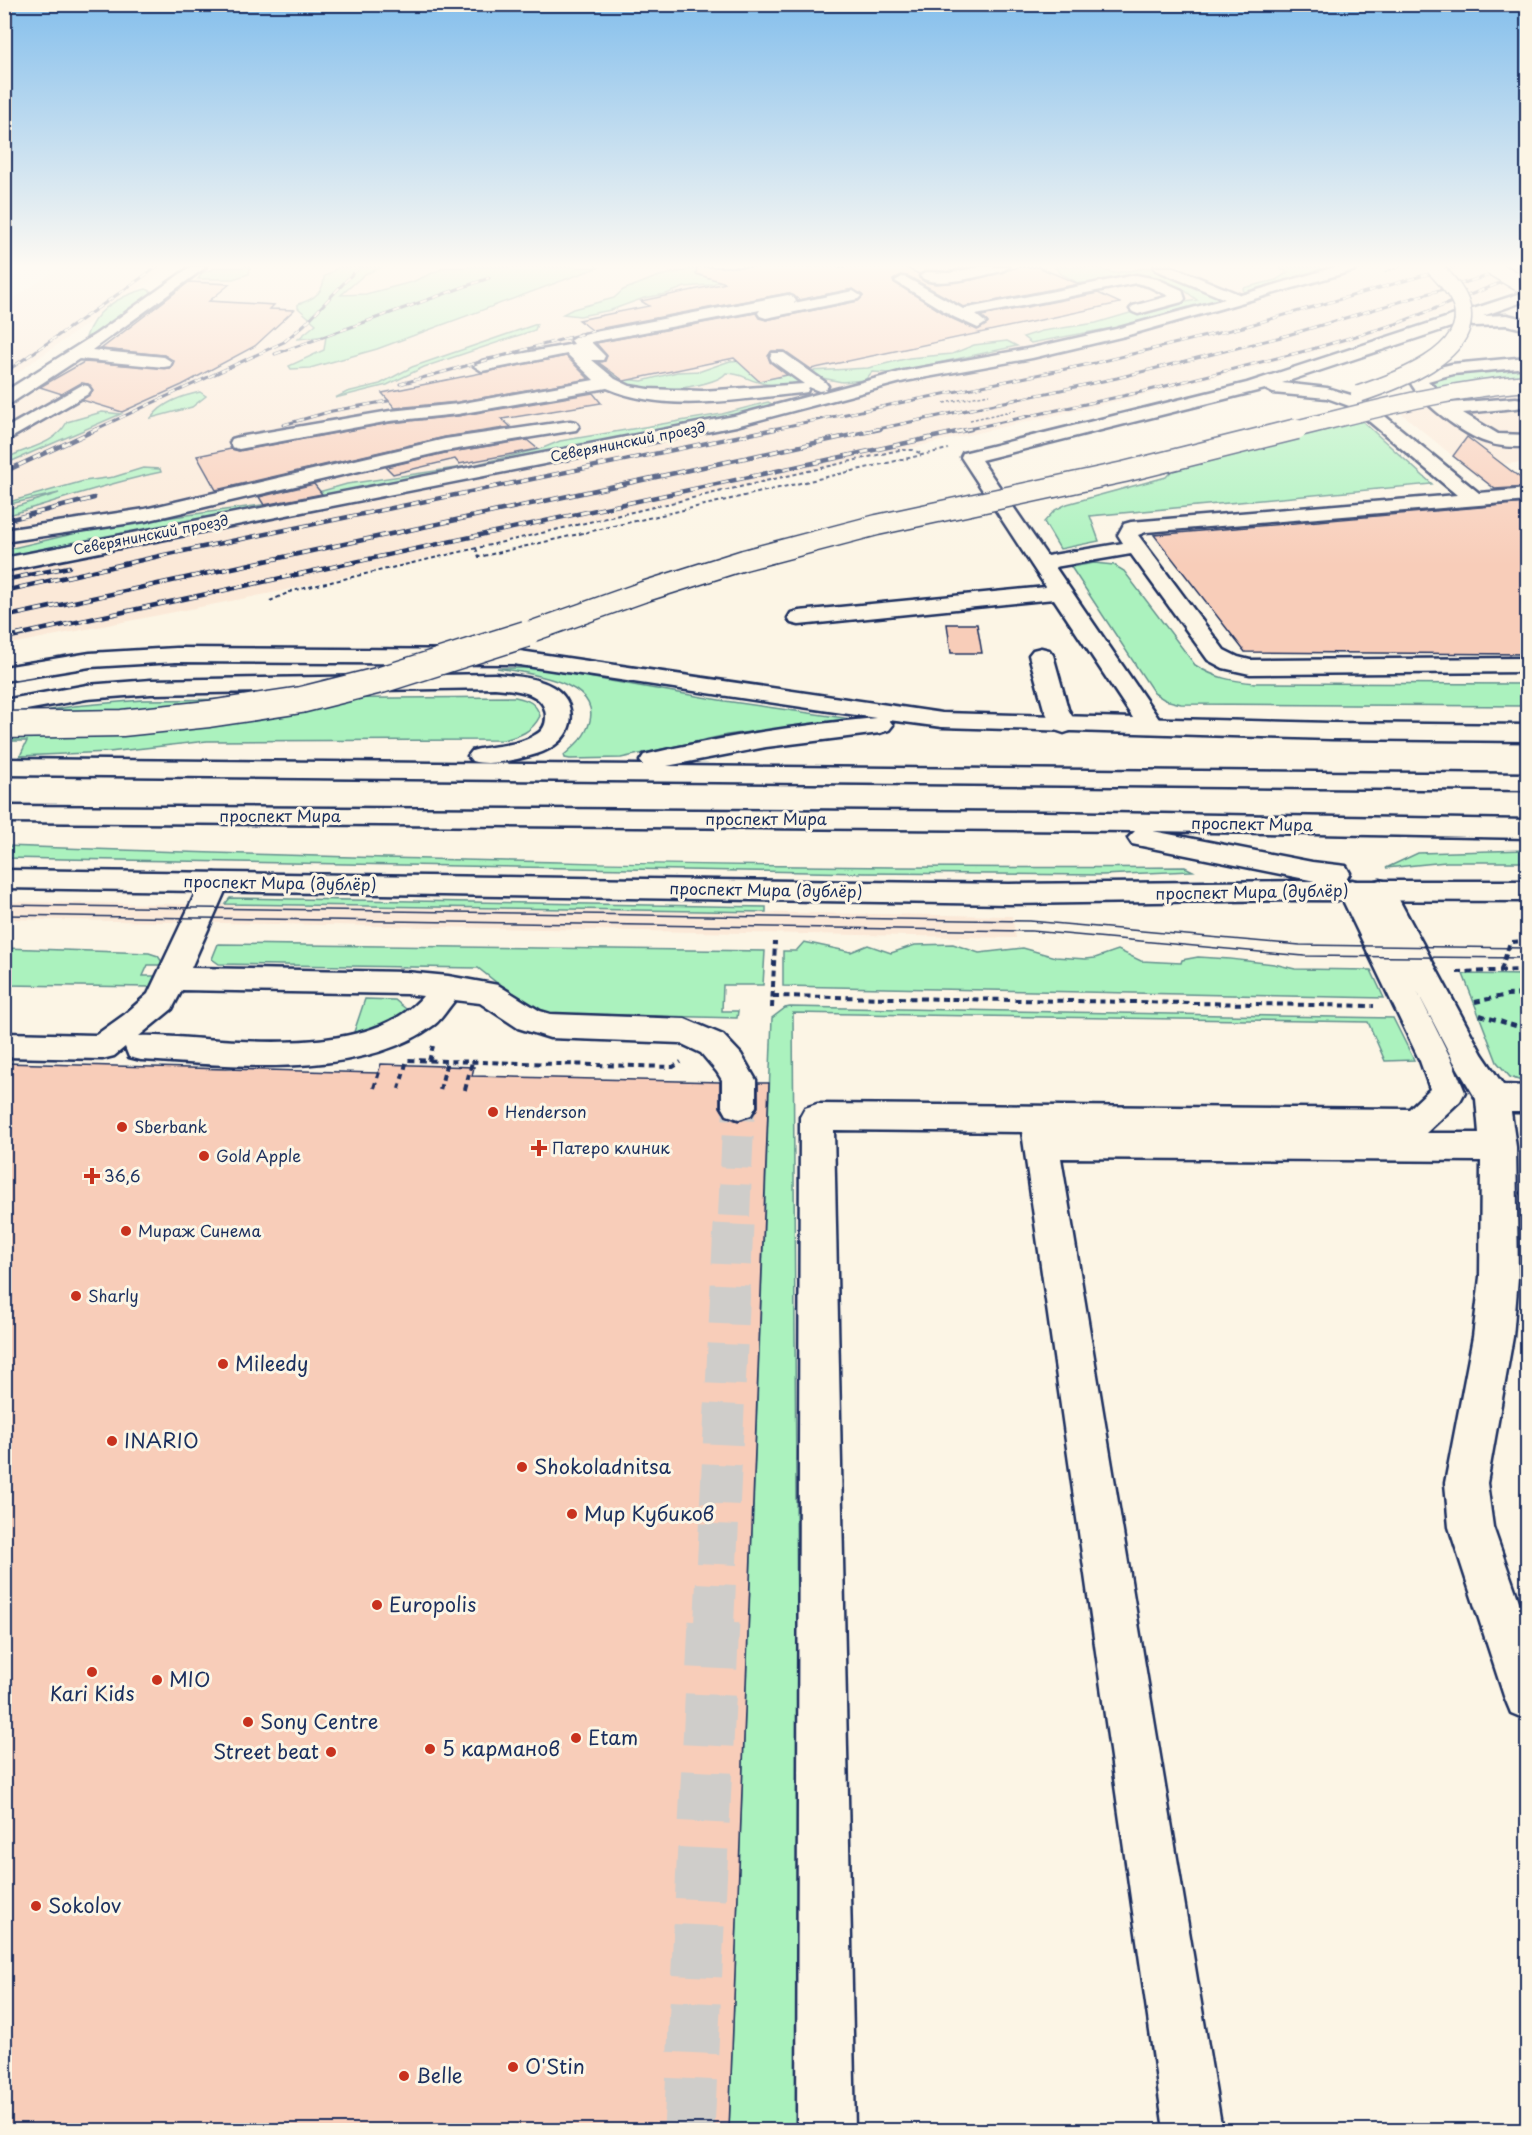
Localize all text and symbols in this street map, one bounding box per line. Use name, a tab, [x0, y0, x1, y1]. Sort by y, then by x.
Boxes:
street label: Северянинский проезд	[548, 416, 707, 467]
street label: Северянинский проезд	[71, 509, 230, 560]
street label: проспект Мира	[219, 803, 341, 827]
street label: проспект Мира	[705, 806, 827, 830]
street label: проспект Мира	[1191, 810, 1313, 836]
street label: проспект Мира (дублёр)	[183, 868, 377, 896]
street label: проспект Мира (дублёр)	[669, 875, 863, 903]
street label: проспект Мира (дублёр)	[1155, 877, 1349, 905]
place label: Henderson	[505, 1099, 587, 1123]
marker: Henderson	[486, 1105, 500, 1119]
place label: Sberbank	[134, 1114, 208, 1138]
marker: Sberbank	[115, 1120, 129, 1134]
place label: Патеро клиник	[552, 1135, 670, 1159]
marker: Патеро клиник	[530, 1139, 548, 1157]
place label: Gold Apple	[216, 1143, 301, 1167]
marker: Gold Apple	[197, 1149, 211, 1163]
place label: 36,6	[104, 1163, 141, 1187]
marker: 36,6	[85, 1169, 99, 1183]
place label: Мираж Синема	[138, 1218, 261, 1242]
marker: Мираж Синема	[119, 1224, 133, 1238]
place label: Sharly	[88, 1283, 139, 1307]
marker: Sharly	[69, 1289, 83, 1303]
place label: Mileedy	[235, 1348, 308, 1378]
marker: Mileedy	[216, 1357, 230, 1371]
place label: INARIO	[124, 1425, 199, 1455]
marker: INARIO	[105, 1434, 119, 1448]
place label: Shokoladnitsa	[534, 1451, 671, 1481]
marker: Shokoladnitsa	[515, 1460, 529, 1474]
place label: Мир Кубиков	[584, 1498, 714, 1528]
marker: Мир Кубиков	[565, 1507, 579, 1521]
place label: Europolis	[389, 1589, 476, 1619]
marker: Europolis	[370, 1598, 384, 1612]
place label: MIO	[169, 1664, 210, 1694]
marker: Kari Kids	[85, 1665, 99, 1679]
marker: MIO	[150, 1673, 164, 1687]
place label: Kari Kids	[49, 1678, 135, 1708]
place label: Sony Centre	[260, 1706, 378, 1736]
marker: Sony Centre	[241, 1715, 255, 1729]
place label: Etam	[588, 1722, 638, 1752]
marker: Etam	[569, 1731, 583, 1745]
place label: 5 карманов	[442, 1733, 560, 1763]
place label: Street beat	[213, 1736, 319, 1766]
marker: 5 карманов	[423, 1742, 437, 1756]
marker: Street beat	[324, 1745, 338, 1759]
place label: Sokolov	[48, 1890, 121, 1920]
marker: Sokolov	[29, 1899, 43, 1913]
place label: O'Stin	[525, 2051, 585, 2081]
place label: Belle	[416, 2060, 463, 2090]
marker: O'Stin	[506, 2060, 520, 2074]
marker: Belle	[397, 2069, 411, 2083]

